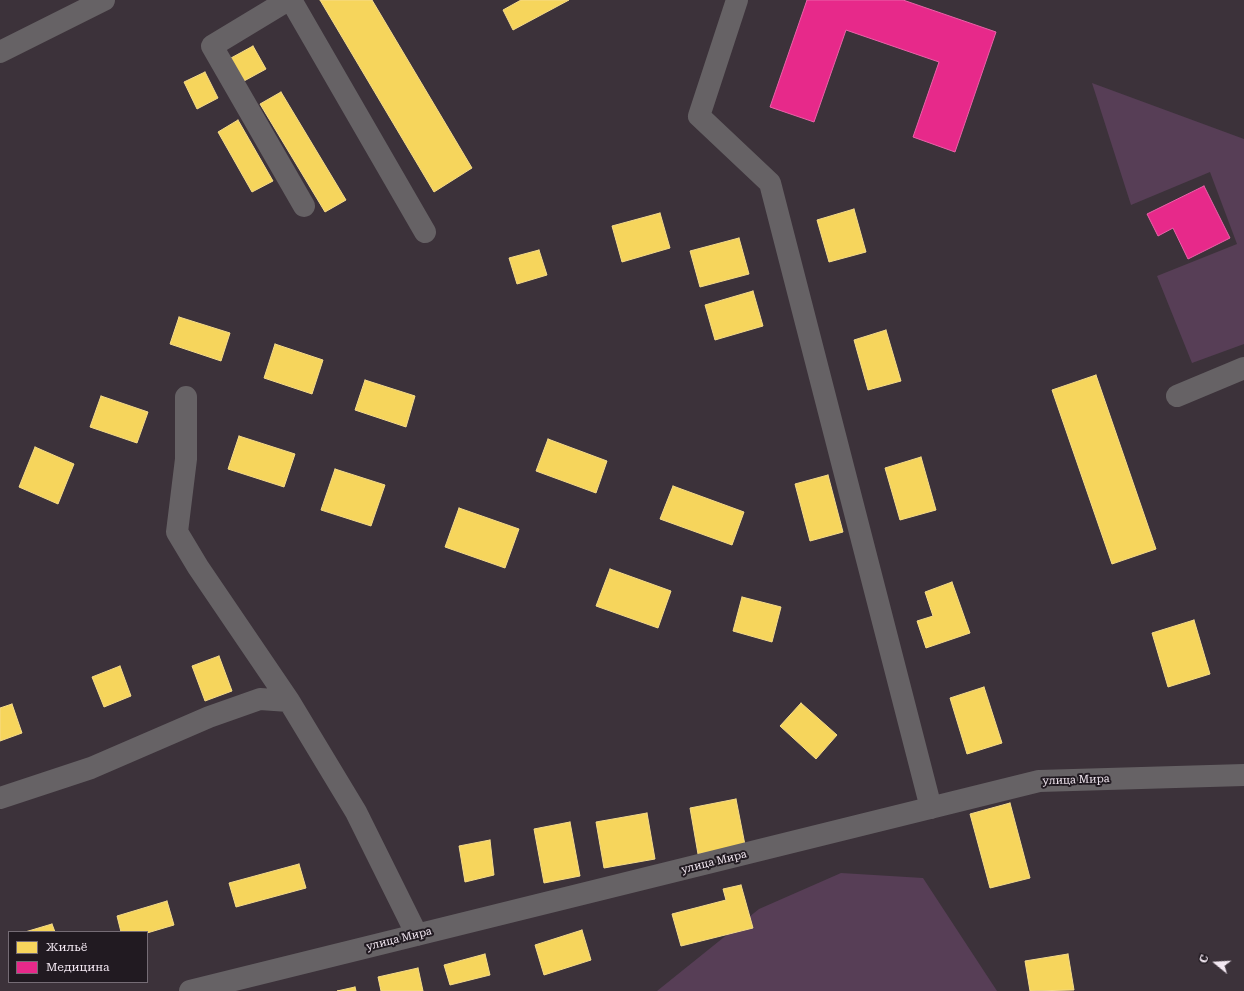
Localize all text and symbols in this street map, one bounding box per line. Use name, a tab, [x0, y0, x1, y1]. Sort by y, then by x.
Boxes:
street label: улица Мира	[1042, 772, 1110, 788]
street label: улица Мира	[680, 847, 748, 877]
street label: улица Мира	[365, 924, 433, 954]
legend	[8, 931, 148, 983]
text: Жильё	[46, 940, 87, 954]
north arrow	[1196, 943, 1236, 983]
text: С	[1197, 953, 1211, 965]
text: Медицина	[46, 960, 110, 974]

